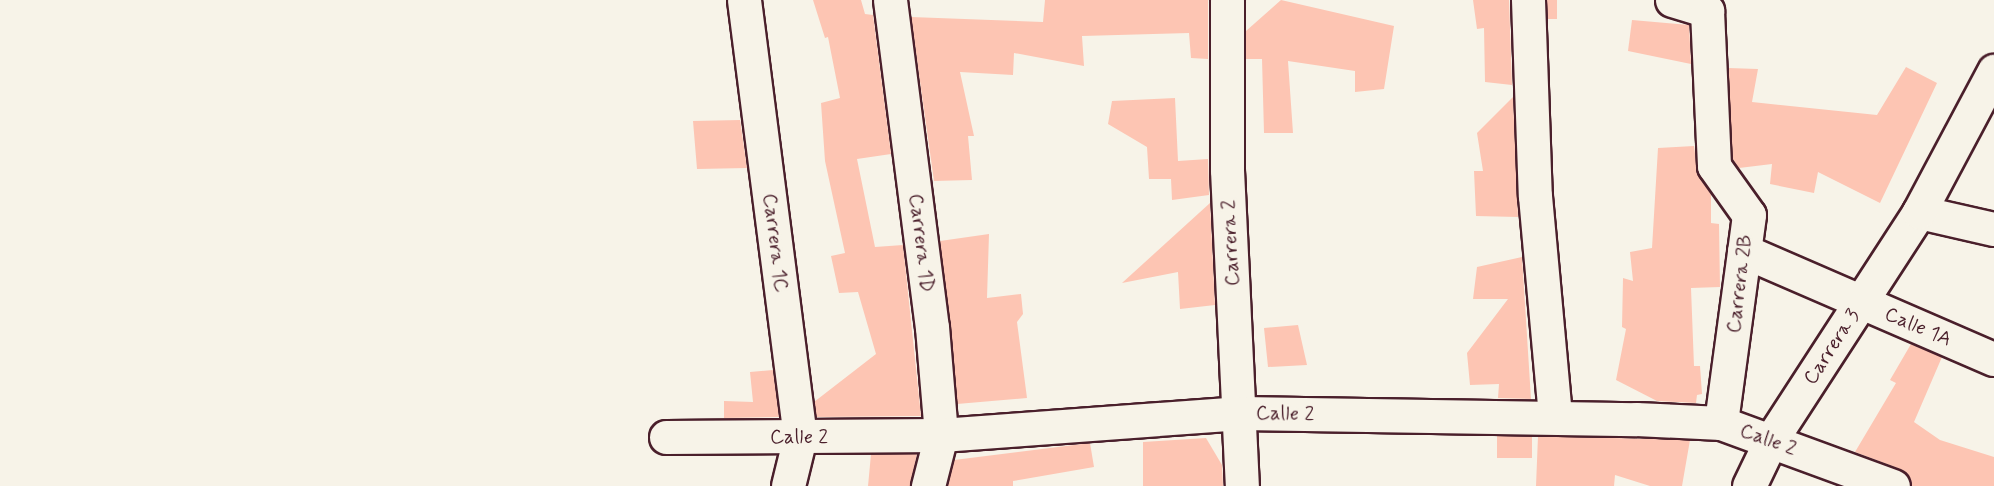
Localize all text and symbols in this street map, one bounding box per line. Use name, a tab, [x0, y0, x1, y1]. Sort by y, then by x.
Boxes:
street label: Carrera 1C	[757, 192, 793, 294]
street label: Carrera 1D	[903, 192, 939, 294]
street label: Carrera 2	[1217, 199, 1245, 287]
street label: Carrera 2B	[1722, 233, 1758, 335]
street label: Calle 1A	[1881, 302, 1955, 352]
street label: Carrera 3	[1799, 305, 1865, 389]
street label: Calle 2	[1256, 401, 1314, 427]
street label: Calle 2	[1737, 419, 1799, 461]
street label: Calle 2	[770, 425, 828, 449]

